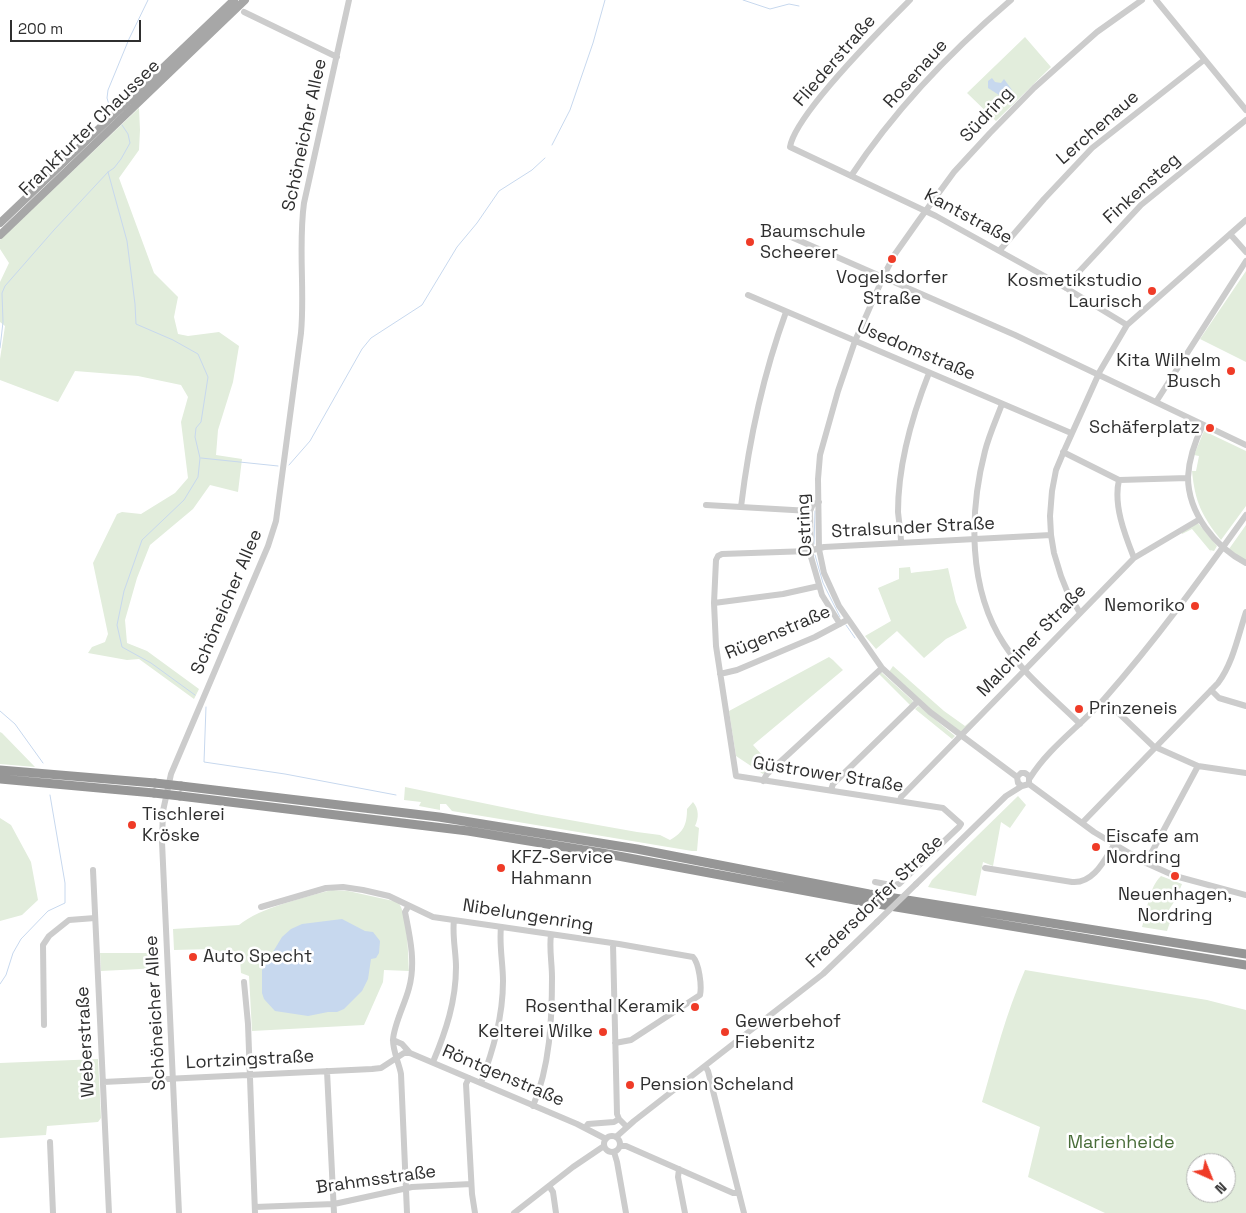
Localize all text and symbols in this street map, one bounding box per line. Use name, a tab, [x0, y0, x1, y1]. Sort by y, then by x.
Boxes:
scale bar	[12, 10, 144, 42]
street label: Fliederstraße	[789, 11, 881, 111]
text: 200 m	[18, 19, 63, 38]
street label: Rosenaue	[879, 35, 953, 113]
street label: Frankfurter Chaussee	[15, 55, 165, 201]
street label: Schöneicher Allee	[278, 57, 332, 213]
street label: Südring	[956, 83, 1018, 147]
street label: Lerchenaue	[1052, 86, 1144, 170]
street label: Finkensteg	[1099, 149, 1185, 229]
street label: Kantstraße	[920, 185, 1016, 249]
place label: Baumschule Scheerer	[760, 221, 866, 264]
marker: Baumschule Scheerer	[744, 236, 756, 248]
marker: Vogelsdorfer Straße	[886, 253, 898, 265]
place label: Vogelsdorfer Straße	[836, 267, 948, 310]
place label: Kosmetikstudio Laurisch	[1007, 270, 1142, 312]
marker: Kosmetikstudio Laurisch	[1146, 285, 1158, 297]
street label: Usedomstraße	[853, 316, 979, 386]
place label: Kita Wilhelm Busch	[1116, 350, 1221, 392]
marker: Kita Wilhelm Busch	[1225, 365, 1237, 377]
place label: Schäferplatz	[1089, 417, 1200, 439]
marker: Schäferplatz	[1204, 422, 1216, 434]
street label: Ostring	[793, 493, 817, 557]
street label: Stralsunder Straße	[831, 513, 995, 543]
street label: Schöneicher Allee	[187, 526, 267, 678]
street label: Malchiner Straße	[973, 580, 1091, 702]
place label: Nemoriko	[1104, 595, 1185, 617]
marker: Nemoriko	[1189, 600, 1201, 612]
street label: Rügenstraße	[722, 601, 834, 665]
place label: Prinzeneis	[1089, 698, 1177, 720]
marker: Prinzeneis	[1073, 703, 1085, 715]
street label: Güstrower Straße	[751, 752, 905, 798]
place label: Tischlerei Kröske	[142, 804, 225, 846]
marker: Tischlerei Kröske	[126, 819, 138, 831]
place label: Eiscafe am Nordring	[1106, 826, 1199, 869]
street label: Fredersdorfer Straße	[802, 831, 948, 973]
marker: Eiscafe am Nordring	[1090, 841, 1102, 853]
place label: KFZ-Service Hahmann	[511, 847, 613, 890]
marker: KFZ-Service Hahmann	[495, 862, 507, 874]
marker: Neuenhagen, Nordring	[1169, 870, 1181, 882]
place label: Neuenhagen, Nordring	[1118, 884, 1232, 926]
street label: Nibelungenring	[461, 895, 595, 937]
street label: Schöneicher Allee	[141, 935, 171, 1091]
place label: Auto Specht	[203, 946, 312, 968]
marker: Auto Specht	[187, 951, 199, 963]
street label: Weberstraße	[72, 986, 100, 1098]
place label: Rosenthal Keramik	[525, 996, 685, 1018]
marker: Rosenthal Keramik	[689, 1001, 701, 1013]
place label: Gewerbehof Fiebenitz	[735, 1011, 841, 1054]
place label: Kelterei Wilke	[478, 1021, 593, 1043]
marker: Kelterei Wilke	[597, 1026, 609, 1038]
marker: Gewerbehof Fiebenitz	[719, 1026, 731, 1038]
street label: Röntgenstraße	[439, 1041, 567, 1111]
street label: Lortzingstraße	[185, 1046, 315, 1074]
place label: Pension Scheland	[640, 1074, 794, 1096]
marker: Pension Scheland	[624, 1079, 636, 1091]
park label: Marienheide	[1067, 1132, 1175, 1154]
north arrow	[1186, 1153, 1236, 1203]
street label: Brahmsstraße	[315, 1161, 437, 1199]
text: N	[1211, 1178, 1230, 1198]

